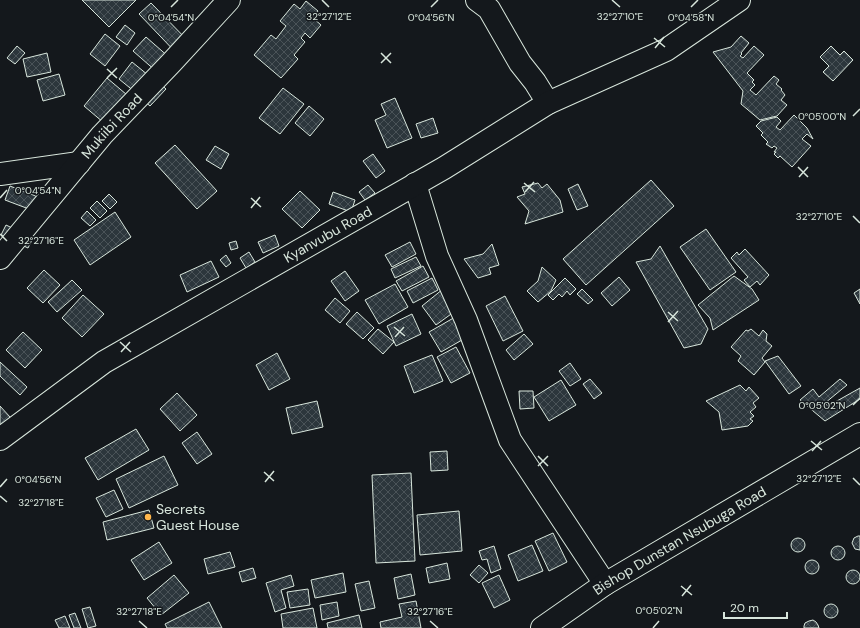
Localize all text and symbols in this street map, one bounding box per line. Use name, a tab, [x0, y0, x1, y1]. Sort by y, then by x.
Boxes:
text: 32°27'12"E	[306, 10, 352, 23]
text: 32°27'10"E	[597, 10, 644, 23]
text: 0°04'54"N	[148, 11, 194, 24]
text: 0°04'56"N	[408, 11, 454, 24]
text: 0°04'58"N	[668, 11, 714, 24]
street label: Mukiibi Road	[77, 90, 146, 162]
text: 0°05'00"N	[798, 110, 846, 123]
text: 0°04'54"N	[15, 184, 61, 197]
street label: Kyanvubu Road	[280, 202, 375, 267]
text: 32°27'10"E	[796, 210, 843, 223]
text: 32°27'16"E	[18, 234, 64, 247]
text: 0°05'02"N	[799, 399, 846, 412]
text: 32°27'12"E	[796, 472, 842, 485]
text: 0°04'56"N	[15, 473, 61, 486]
street label: Bishop Dunstan Nsubuga Road	[589, 482, 769, 599]
text: 32°27'18"E	[18, 496, 64, 509]
place label: Secrets Guest House	[156, 500, 239, 534]
marker: Secrets Guest House	[143, 512, 153, 522]
scale bar	[724, 594, 787, 620]
text: 20 m	[730, 600, 759, 616]
text: 0°05'02"N	[636, 604, 683, 617]
text: 32°27'18"E	[116, 605, 162, 618]
text: 32°27'16"E	[407, 605, 453, 618]

